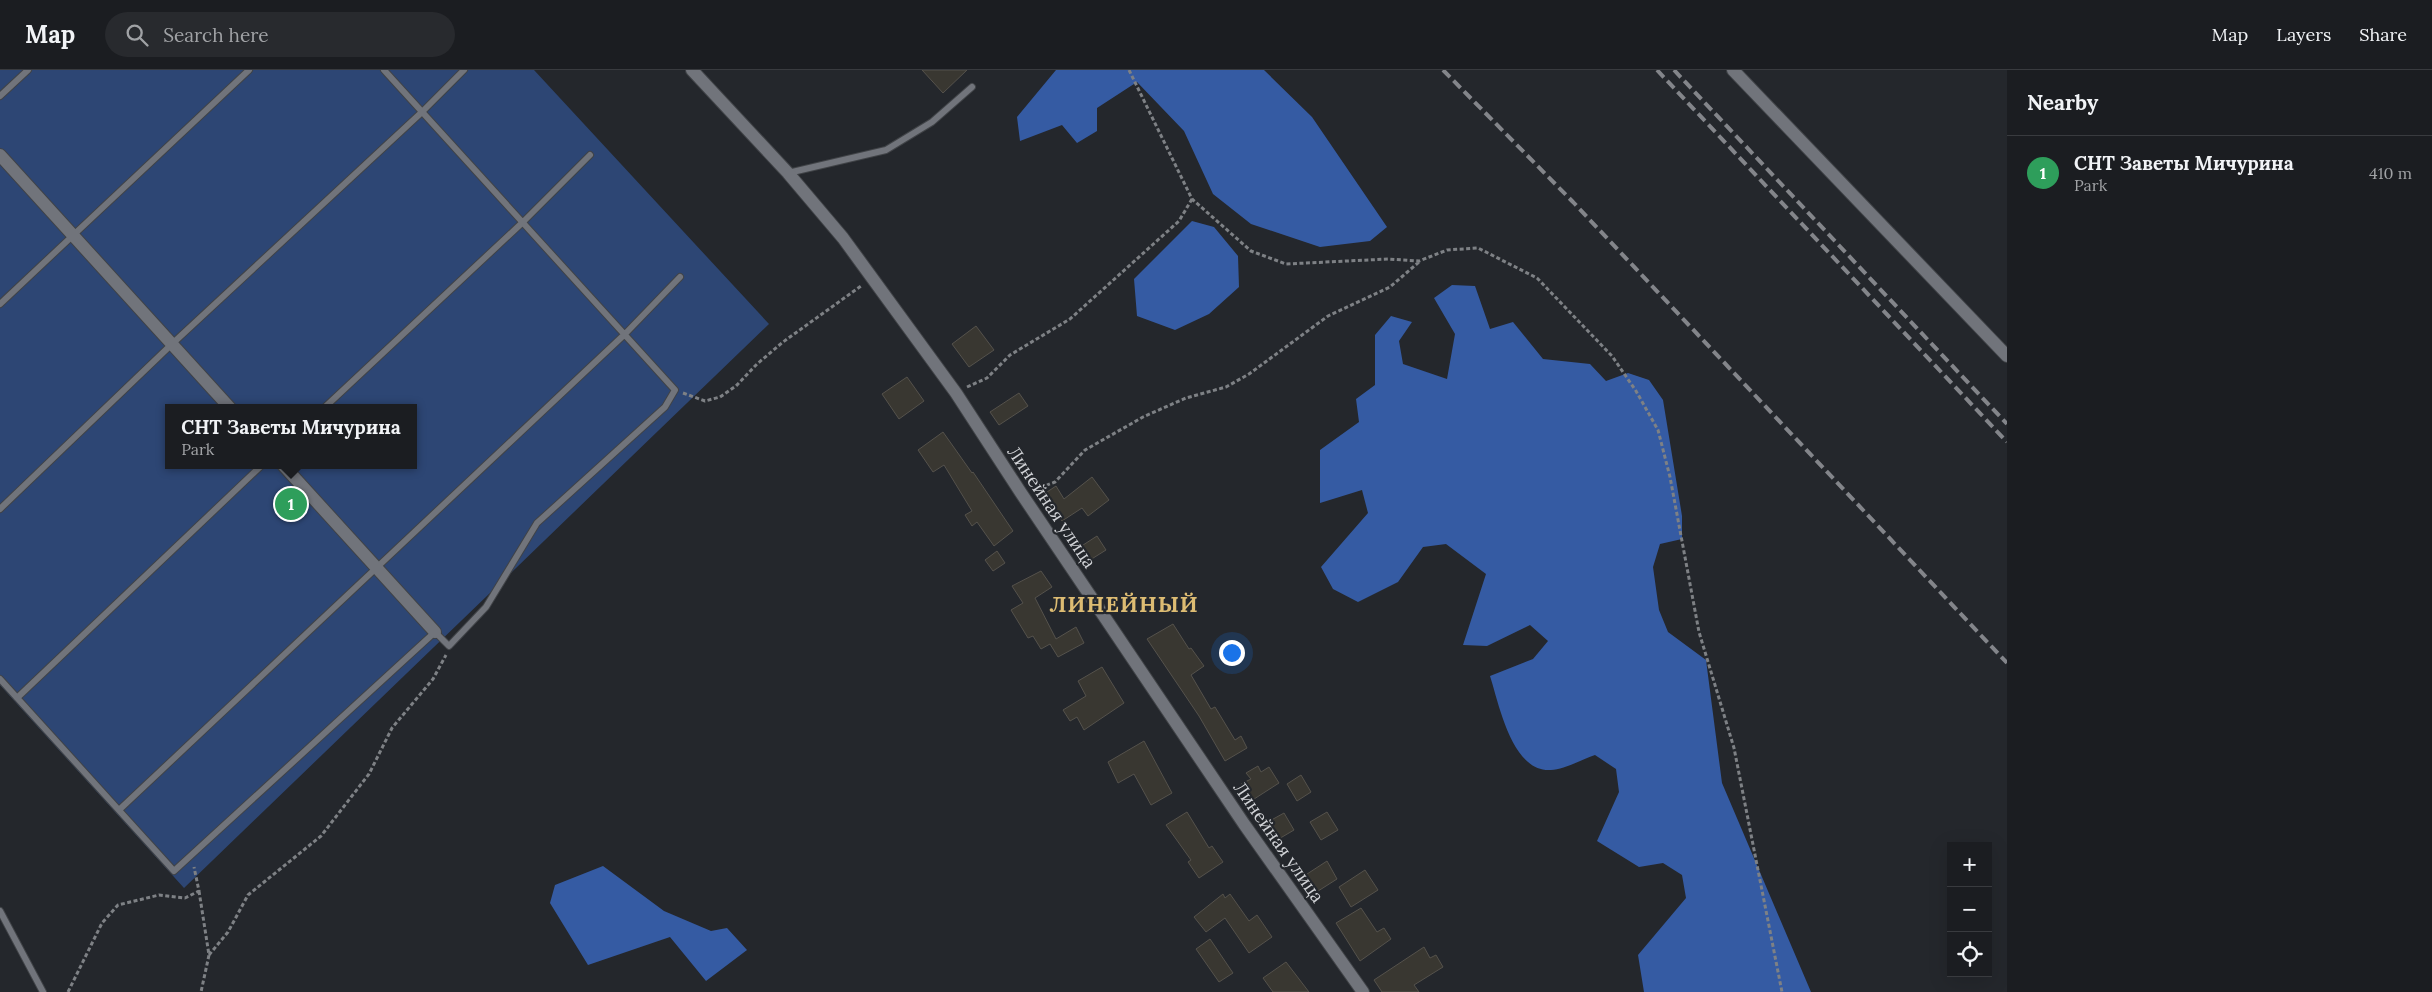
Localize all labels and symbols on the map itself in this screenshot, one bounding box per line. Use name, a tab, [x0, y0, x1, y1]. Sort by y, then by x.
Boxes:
street label: Линейная улица	[1003, 441, 1101, 573]
pin: 1	[275, 485, 307, 523]
district label: ЛИНЕЙНЫЙ	[1049, 590, 1199, 618]
your location	[1219, 640, 1245, 666]
street label: Линейная улица	[1229, 777, 1329, 907]

